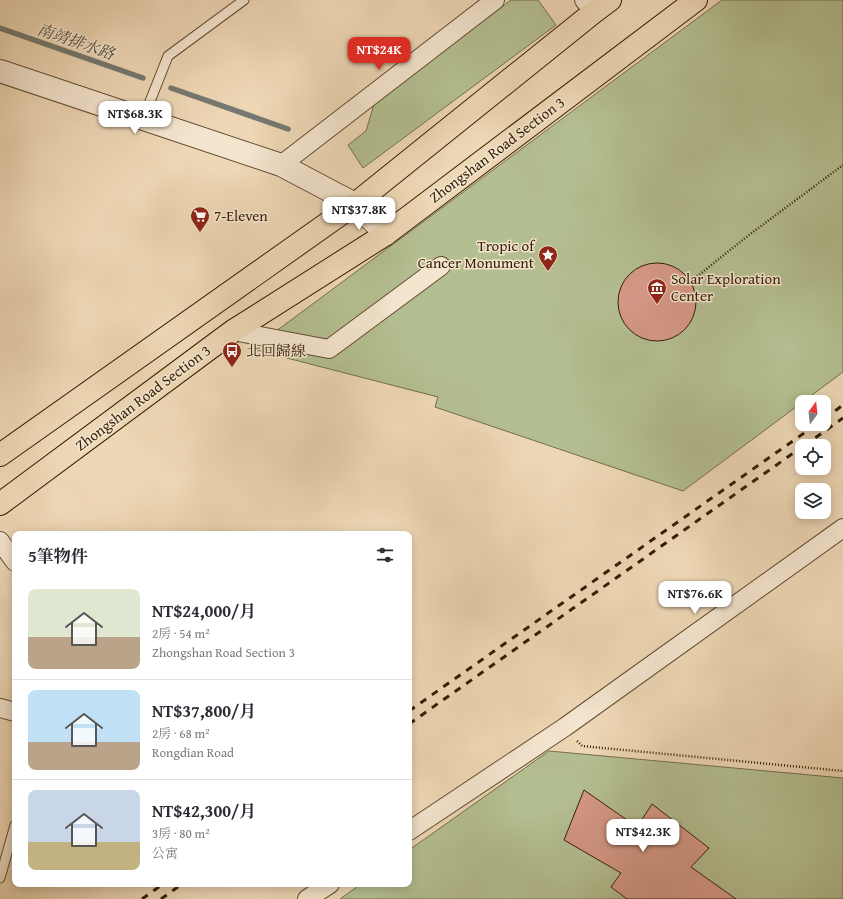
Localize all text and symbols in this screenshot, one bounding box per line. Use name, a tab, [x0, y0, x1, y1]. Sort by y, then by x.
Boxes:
water label: 南靖排水路	[34, 17, 119, 66]
pin: NT$24K	[346, 37, 412, 71]
text: NT$24K	[357, 40, 401, 59]
street label: Zhongshan Road Section 3	[425, 92, 569, 208]
pin: NT$68.3K	[94, 101, 176, 135]
text: NT$68.3K	[107, 104, 163, 123]
pin: NT$37.8K	[318, 197, 400, 231]
text: NT$37.8K	[331, 200, 387, 219]
supermarket icon: 7-Eleven	[189, 205, 211, 233]
place label: 7-Eleven	[214, 205, 268, 226]
place label: Tropic of Cancer Monument	[418, 235, 536, 273]
place icon: Tropic of Cancer Monument	[537, 244, 559, 272]
place label: Solar Exploration Center	[671, 268, 781, 306]
museum icon: Solar Exploration Center	[646, 277, 668, 305]
street label: Zhongshan Road Section 3	[71, 340, 215, 456]
bus stop icon: 北回歸線	[221, 340, 243, 368]
place label: 北回歸線	[246, 340, 306, 361]
north arrow	[795, 395, 831, 431]
map controls	[795, 395, 831, 519]
button: locate	[795, 439, 831, 475]
button: layers	[795, 483, 831, 519]
text: 5筆物件	[28, 543, 88, 568]
icon: filters	[374, 544, 396, 566]
pin: NT$76.6K	[654, 581, 736, 615]
text: NT$76.6K	[667, 584, 723, 603]
text: NT$24,000/月	[152, 598, 256, 623]
icon: home	[60, 605, 108, 653]
text: 2房 · 54 m²	[152, 624, 210, 643]
text: Zhongshan Road Section 3	[152, 643, 295, 662]
text: NT$37,800/月	[152, 698, 256, 723]
icon: home	[60, 706, 108, 754]
text: 2房 · 68 m²	[152, 724, 210, 743]
text: Rongdian Road	[152, 743, 234, 762]
text: NT$42,300/月	[152, 798, 256, 823]
icon: home	[60, 806, 108, 854]
pin: NT$42.3K	[602, 819, 684, 853]
text: NT$42.3K	[615, 822, 671, 841]
text: 3房 · 80 m²	[152, 824, 210, 843]
text: 公寓	[152, 844, 178, 863]

